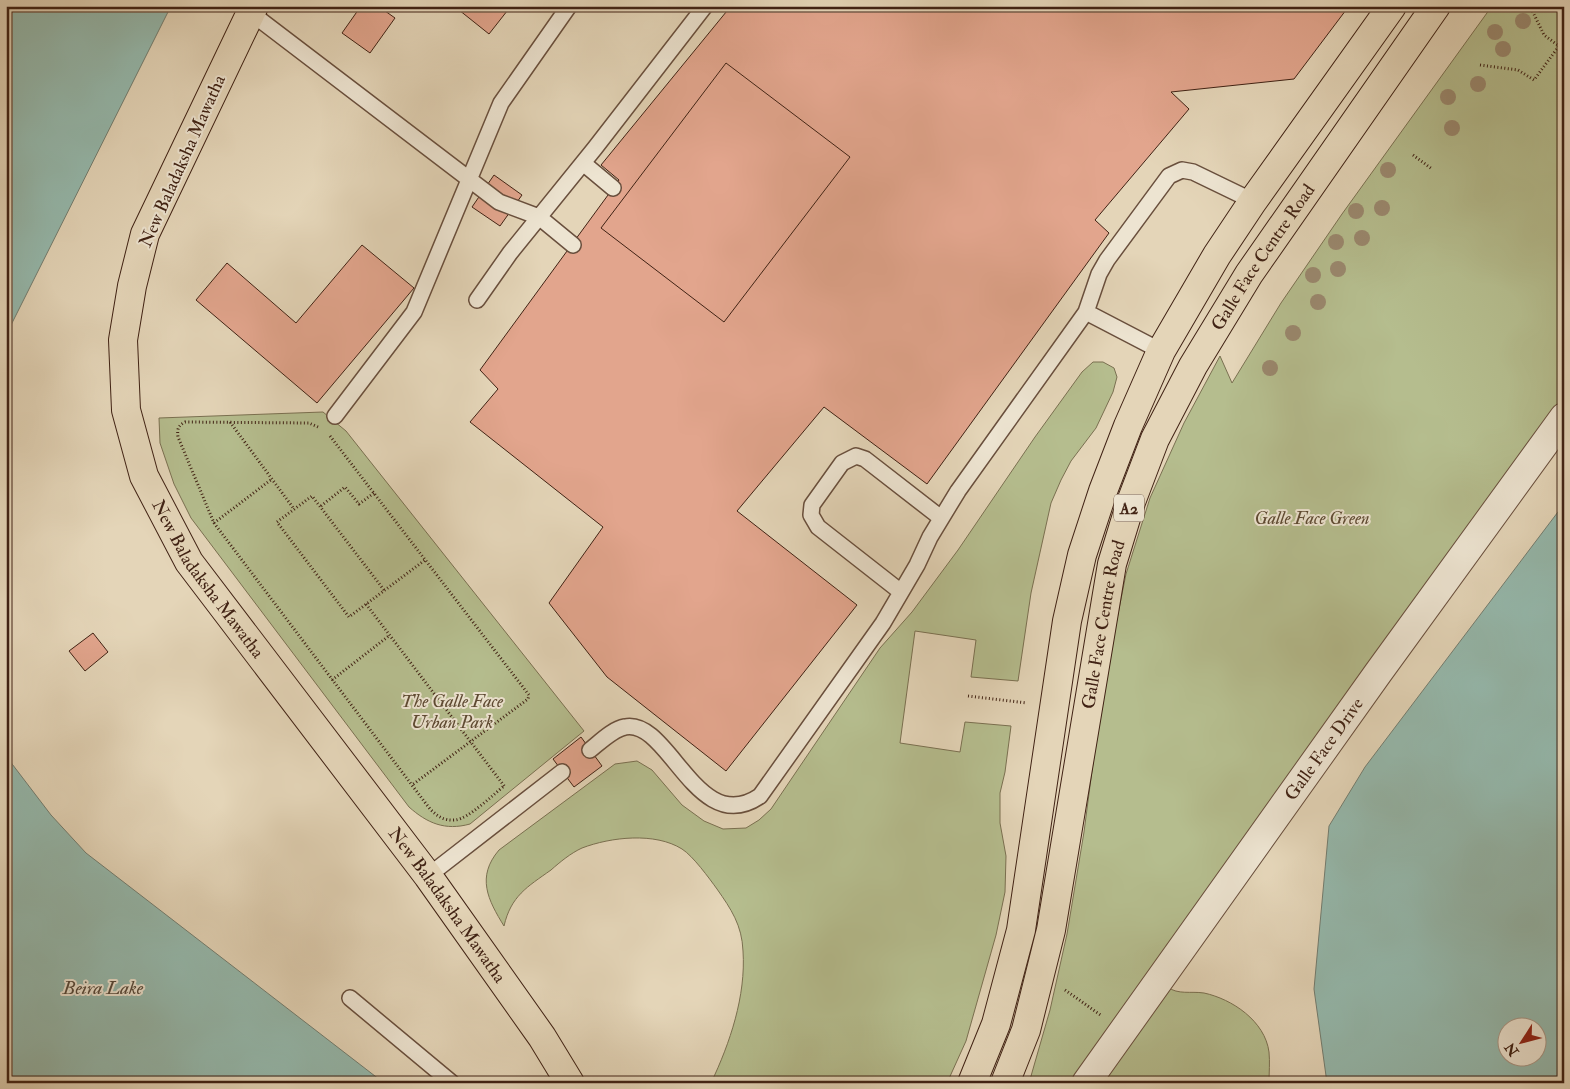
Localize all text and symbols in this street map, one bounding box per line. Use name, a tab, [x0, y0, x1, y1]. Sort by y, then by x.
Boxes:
street label: New Baladaksha Mawatha	[134, 71, 231, 251]
street label: Galle Face Centre Road	[1206, 180, 1320, 335]
road number: A2	[1114, 494, 1144, 522]
street label: New Baladaksha Mawatha	[146, 496, 269, 663]
park label: Galle Face Green	[1255, 507, 1369, 530]
street label: Galle Face Centre Road	[1077, 537, 1131, 711]
park label: The Galle Face Urban Park	[401, 690, 504, 734]
street label: Galle Face Drive	[1280, 693, 1369, 805]
street label: New Baladaksha Mawatha	[383, 823, 511, 988]
water label: Beira Lake	[62, 976, 144, 1000]
north arrow	[1498, 1016, 1548, 1066]
text: N	[1501, 1039, 1523, 1060]

